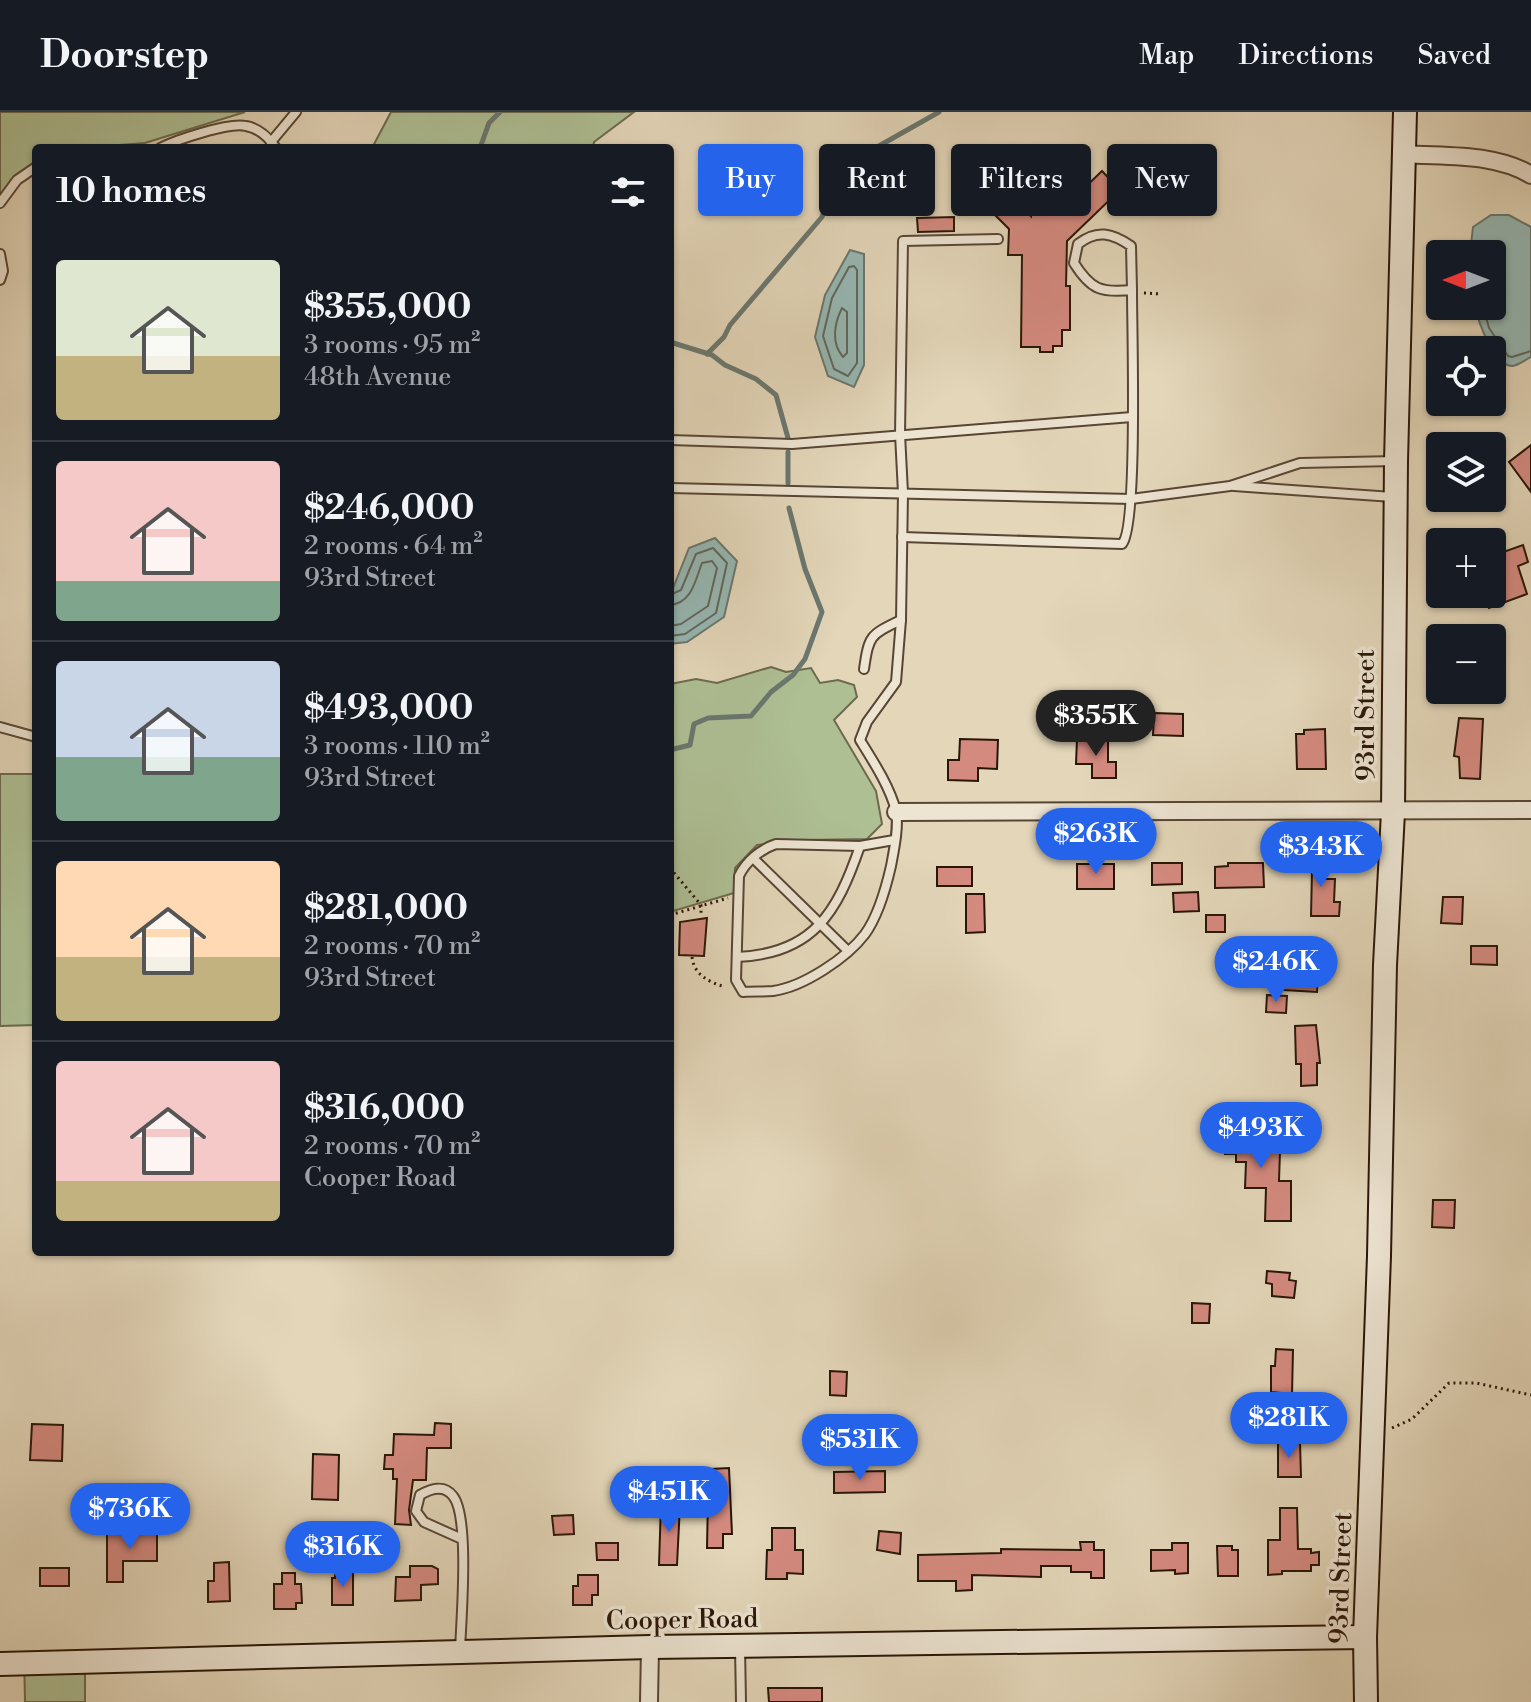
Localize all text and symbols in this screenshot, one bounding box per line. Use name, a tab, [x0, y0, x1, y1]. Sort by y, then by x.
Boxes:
text: Doorstep	[40, 32, 209, 79]
text: Map	[1139, 38, 1194, 73]
text: Directions	[1238, 38, 1373, 73]
text: Saved	[1417, 38, 1491, 73]
chip: Buy	[698, 144, 803, 216]
chip: Rent	[819, 144, 935, 216]
chip: Filters	[951, 144, 1091, 216]
chip: New	[1107, 144, 1217, 216]
icon: filters	[606, 170, 650, 214]
text: 10 homes	[56, 171, 206, 213]
north arrow	[1426, 240, 1506, 320]
map controls	[1426, 240, 1506, 704]
text: $355,000	[304, 287, 471, 329]
icon: home	[120, 292, 216, 388]
text: 3 rooms · 95 m²	[304, 329, 480, 361]
button: locate	[1426, 336, 1506, 416]
text: 48th Avenue	[304, 361, 451, 393]
button: layers	[1426, 432, 1506, 512]
text: $246,000	[304, 488, 475, 530]
icon: home	[120, 493, 216, 589]
button: +	[1426, 528, 1506, 608]
text: 2 rooms · 64 m²	[304, 530, 483, 562]
text: 93rd Street	[304, 562, 436, 594]
button: −	[1426, 624, 1506, 704]
street label: 93rd Street	[1350, 649, 1382, 781]
text: $493,000	[304, 688, 474, 730]
pin: $355K	[1040, 690, 1152, 758]
icon: home	[120, 693, 216, 789]
text: $355K	[1054, 700, 1138, 732]
text: 3 rooms · 110 m²	[304, 730, 490, 762]
text: 93rd Street	[304, 762, 436, 794]
pin: $263K	[1040, 808, 1152, 876]
text: $263K	[1054, 818, 1138, 850]
pin: $343K	[1265, 821, 1377, 889]
text: $343K	[1278, 831, 1364, 863]
text: $281,000	[304, 888, 468, 930]
icon: home	[120, 893, 216, 989]
text: 2 rooms · 70 m²	[304, 930, 480, 962]
pin: $246K	[1220, 936, 1332, 1004]
text: $246K	[1233, 946, 1319, 978]
text: 93rd Street	[304, 962, 436, 994]
text: $316,000	[304, 1088, 465, 1130]
icon: home	[120, 1093, 216, 1189]
pin: $493K	[1205, 1102, 1317, 1170]
text: $493K	[1218, 1112, 1304, 1144]
text: 2 rooms · 70 m²	[304, 1130, 480, 1162]
text: Cooper Road	[304, 1162, 456, 1194]
pin: $281K	[1233, 1392, 1345, 1460]
text: $281K	[1248, 1402, 1330, 1434]
pin: $531K	[804, 1414, 916, 1482]
text: $531K	[820, 1424, 900, 1456]
pin: $451K	[613, 1466, 725, 1534]
text: $451K	[628, 1476, 710, 1508]
pin: $736K	[74, 1483, 186, 1551]
text: $736K	[88, 1493, 172, 1525]
street label: 93rd Street	[1323, 1512, 1359, 1644]
pin: $316K	[287, 1521, 399, 1589]
text: $316K	[303, 1531, 383, 1563]
street label: Cooper Road	[606, 1603, 759, 1637]

